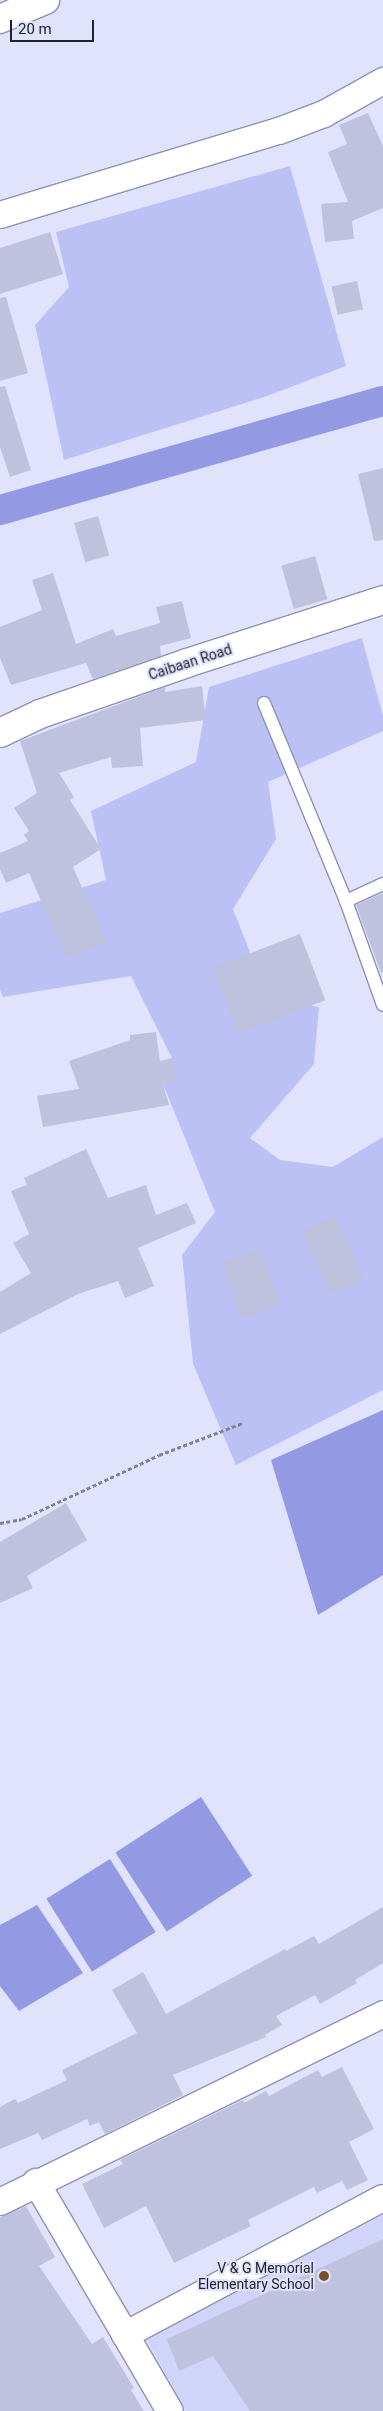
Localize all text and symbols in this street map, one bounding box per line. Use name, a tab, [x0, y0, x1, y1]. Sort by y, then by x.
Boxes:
scale bar	[12, 10, 96, 42]
text: 20 m	[18, 20, 52, 38]
street label: Caibaan Road	[146, 641, 234, 683]
place label: V & G Memorial Elementary School	[198, 2260, 314, 2292]
marker: V & G Memorial Elementary School	[318, 2270, 330, 2282]

